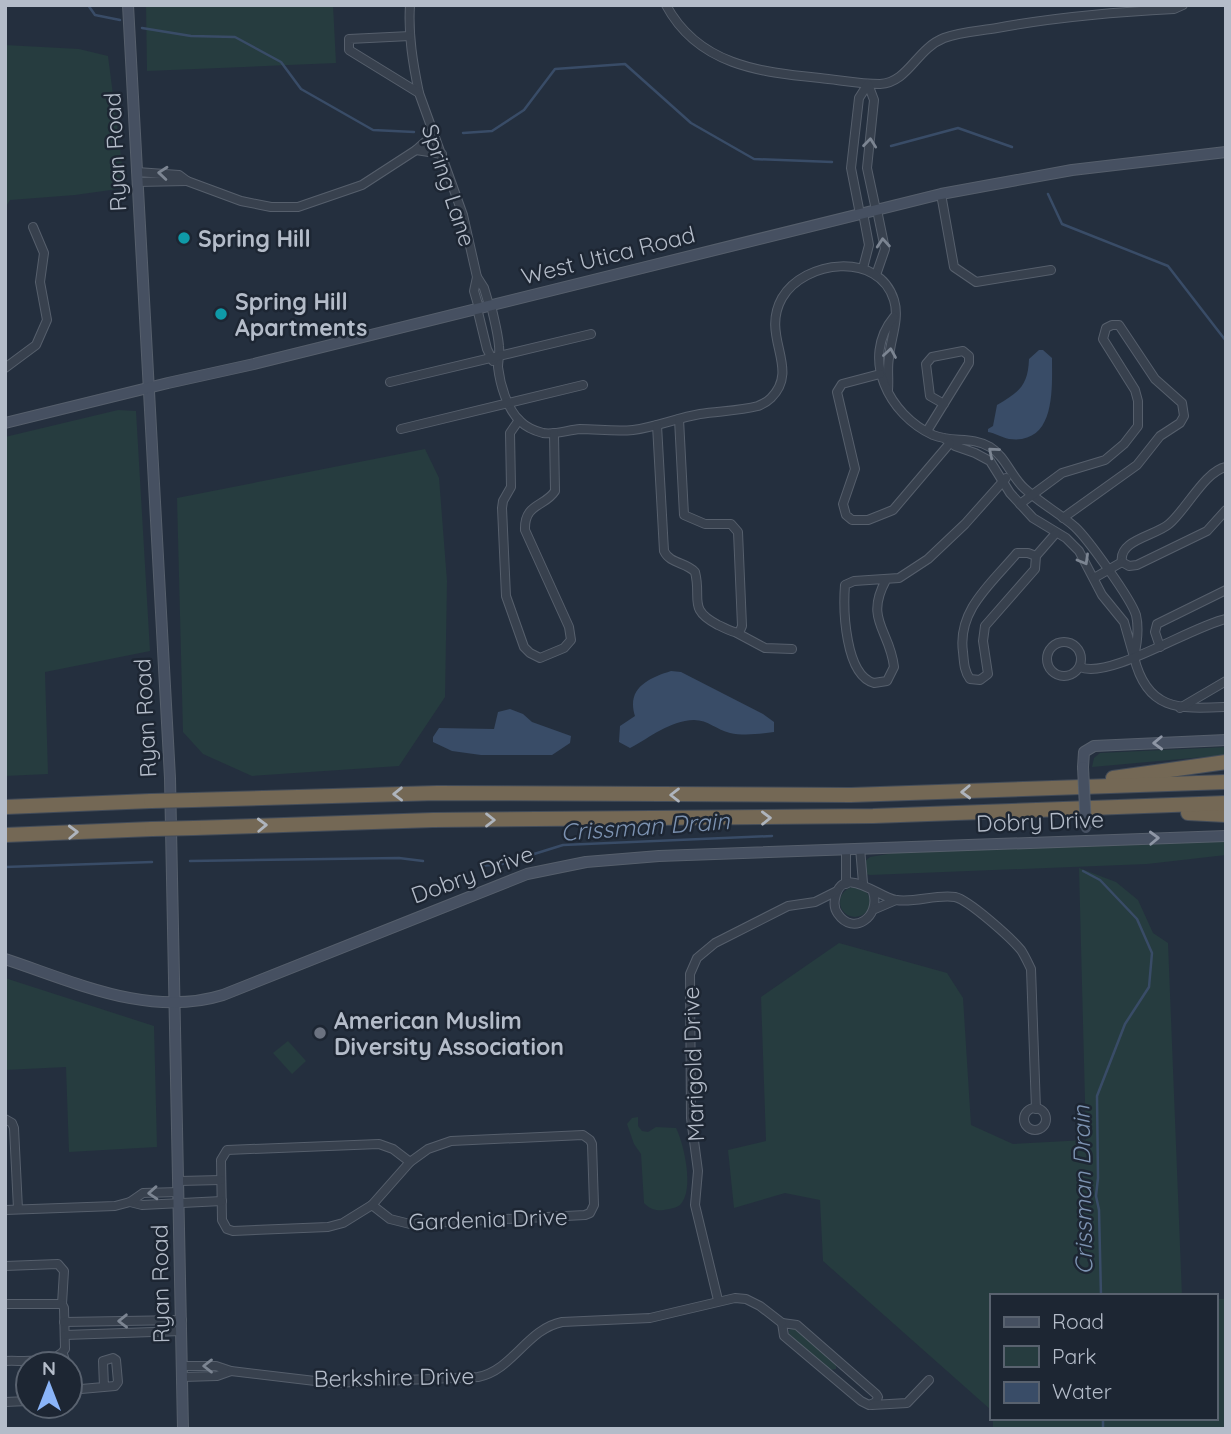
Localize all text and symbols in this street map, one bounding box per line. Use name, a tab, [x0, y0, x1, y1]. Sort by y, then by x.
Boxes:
street label: Ryan Road	[97, 92, 133, 212]
street label: Spring Lane	[416, 120, 482, 250]
one-way arrow	[862, 137, 877, 148]
one-way arrow	[158, 166, 169, 181]
street label: West Utica Road	[518, 219, 698, 291]
place label: Spring Hill	[198, 224, 311, 253]
marker: Spring Hill	[176, 230, 192, 246]
one-way arrow	[876, 237, 891, 248]
place label: Spring Hill Apartments	[235, 287, 367, 342]
marker: Spring Hill Apartments	[213, 306, 229, 322]
one-way arrow	[882, 347, 897, 359]
one-way arrow	[988, 447, 1001, 460]
one-way arrow	[1076, 552, 1089, 565]
street label: Ryan Road	[127, 658, 163, 778]
one-way arrow	[1152, 735, 1163, 750]
one-way arrow	[960, 784, 971, 799]
one-way arrow	[392, 786, 403, 802]
one-way arrow	[669, 787, 679, 803]
street label: Dobry Drive	[975, 804, 1105, 838]
water label: Crissman Drain	[560, 805, 732, 847]
one-way arrow	[761, 810, 772, 826]
one-way arrow	[485, 812, 495, 828]
one-way arrow	[257, 818, 268, 833]
one-way arrow	[68, 825, 79, 840]
one-way arrow	[1149, 830, 1160, 846]
street label: Dobry Drive	[407, 838, 537, 910]
street label: Marigold Drive	[676, 986, 710, 1142]
place label: American Muslim Diversity Association	[334, 1006, 564, 1061]
marker: American Muslim Diversity Association	[312, 1025, 328, 1041]
water label: Crissman Drain	[1066, 1104, 1098, 1275]
one-way arrow	[148, 1186, 159, 1201]
street label: Gardenia Drive	[408, 1202, 568, 1236]
street label: Ryan Road	[144, 1224, 176, 1344]
legend	[990, 1294, 1217, 1420]
text: Road	[1052, 1308, 1104, 1334]
one-way arrow	[117, 1313, 128, 1329]
text: Park	[1052, 1343, 1096, 1369]
north arrow	[14, 1350, 84, 1420]
text: N	[42, 1356, 56, 1380]
one-way arrow	[202, 1358, 212, 1374]
street label: Berkshire Drive	[313, 1361, 475, 1393]
text: Water	[1052, 1378, 1112, 1404]

